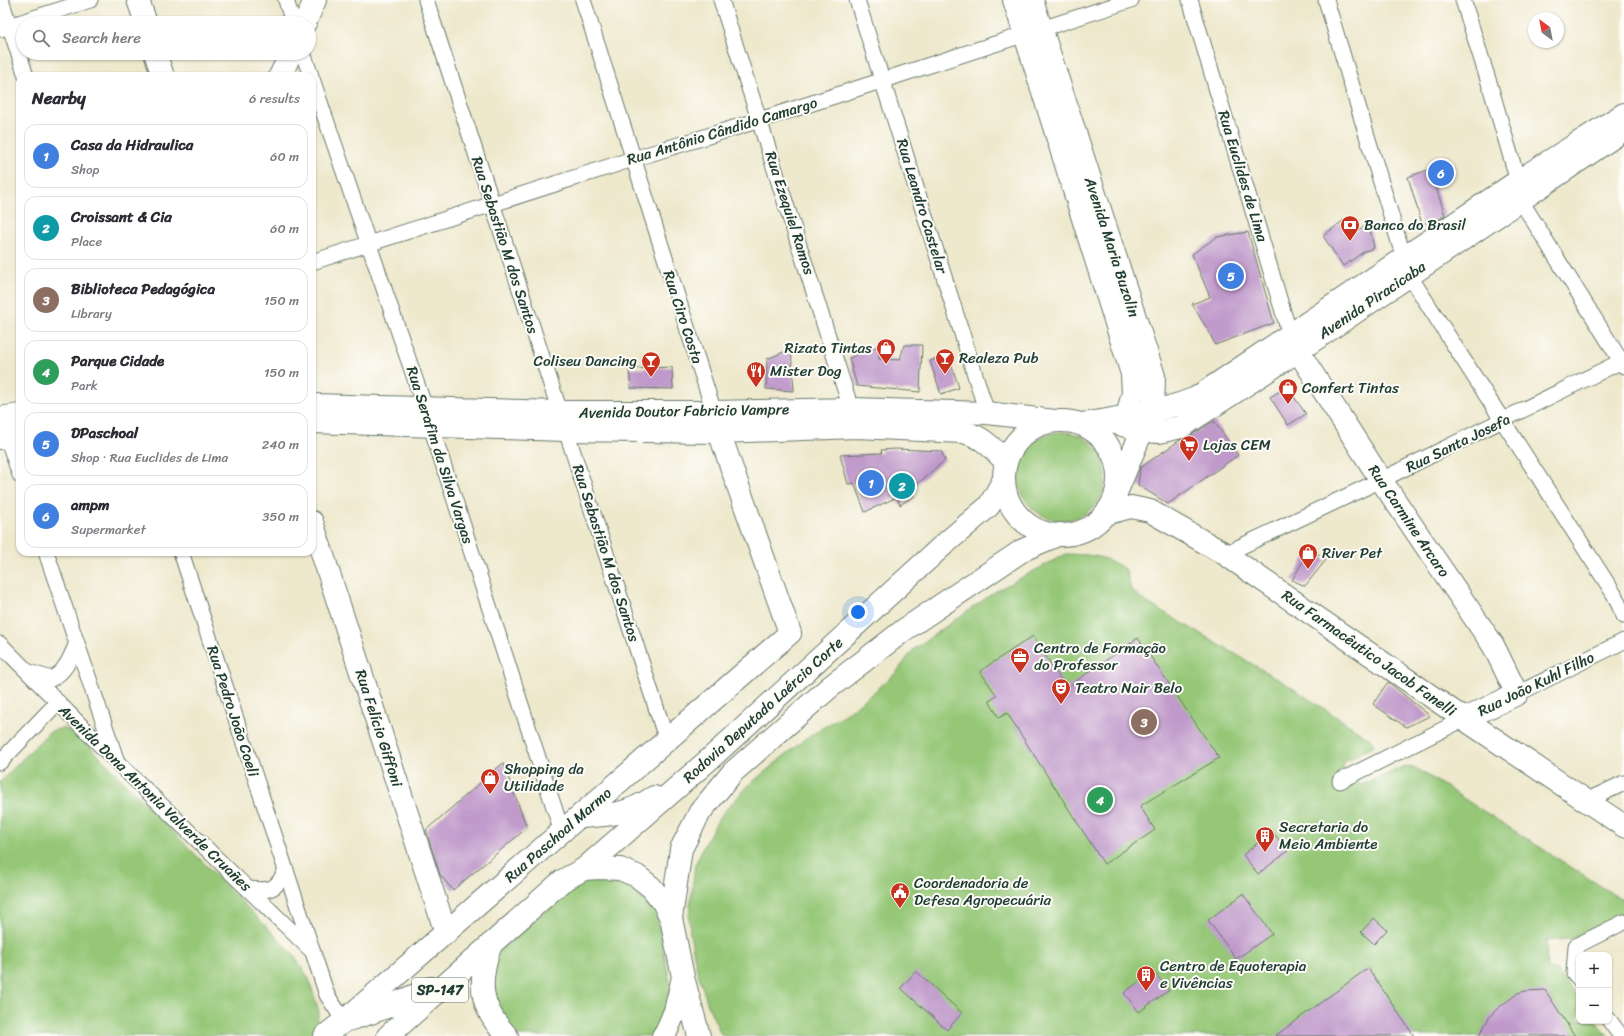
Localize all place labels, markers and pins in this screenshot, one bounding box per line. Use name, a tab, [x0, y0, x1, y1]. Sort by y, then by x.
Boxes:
pin: 6	[1428, 158, 1454, 188]
place label: Banco do Brasil	[1364, 212, 1467, 238]
bank icon: Banco do Brasil	[1339, 214, 1361, 242]
pin: 5	[1218, 261, 1244, 291]
place label: Rizato Tintas	[785, 335, 872, 361]
shop icon: Rizato Tintas	[875, 337, 897, 365]
place label: Realeza Pub	[959, 345, 1039, 371]
bar icon: Realeza Pub	[934, 347, 956, 375]
place label: Coliseu Dancing	[534, 348, 637, 374]
bar icon: Coliseu Dancing	[640, 350, 662, 378]
place label: Mister Dog	[770, 358, 842, 384]
restaurant icon: Mister Dog	[745, 360, 767, 388]
place label: Confert Tintas	[1302, 375, 1399, 401]
shop icon: Confert Tintas	[1277, 377, 1299, 405]
place label: Lojas CEM	[1203, 432, 1271, 458]
supermarket icon: Lojas CEM	[1178, 434, 1200, 462]
pin: 1	[858, 468, 884, 498]
pin: 2	[889, 471, 915, 501]
place label: River Pet	[1322, 540, 1383, 566]
shop icon: River Pet	[1297, 542, 1319, 570]
place label: Centro de Formação do Professor	[1034, 635, 1166, 678]
office icon: Centro de Formação do Professor	[1009, 646, 1031, 674]
place label: Teatro Nair Belo	[1075, 675, 1182, 701]
theatre icon: Teatro Nair Belo	[1050, 677, 1072, 705]
pin: 3	[1131, 707, 1157, 737]
place label: Shopping da Utilidade	[504, 756, 584, 799]
shop icon: Shopping da Utilidade	[479, 767, 501, 795]
pin: 4	[1087, 785, 1113, 815]
place label: Secretaria do Meio Ambiente	[1279, 814, 1378, 857]
building icon: Secretaria do Meio Ambiente	[1254, 825, 1276, 853]
place label: Coordenadoria de Defesa Agropecuária	[914, 870, 1052, 913]
public building icon: Coordenadoria de Defesa Agropecuária	[889, 881, 911, 909]
place label: Centro de Equoterapia e Vivências	[1160, 953, 1307, 996]
building icon: Centro de Equoterapia e Vivências	[1135, 964, 1157, 992]

